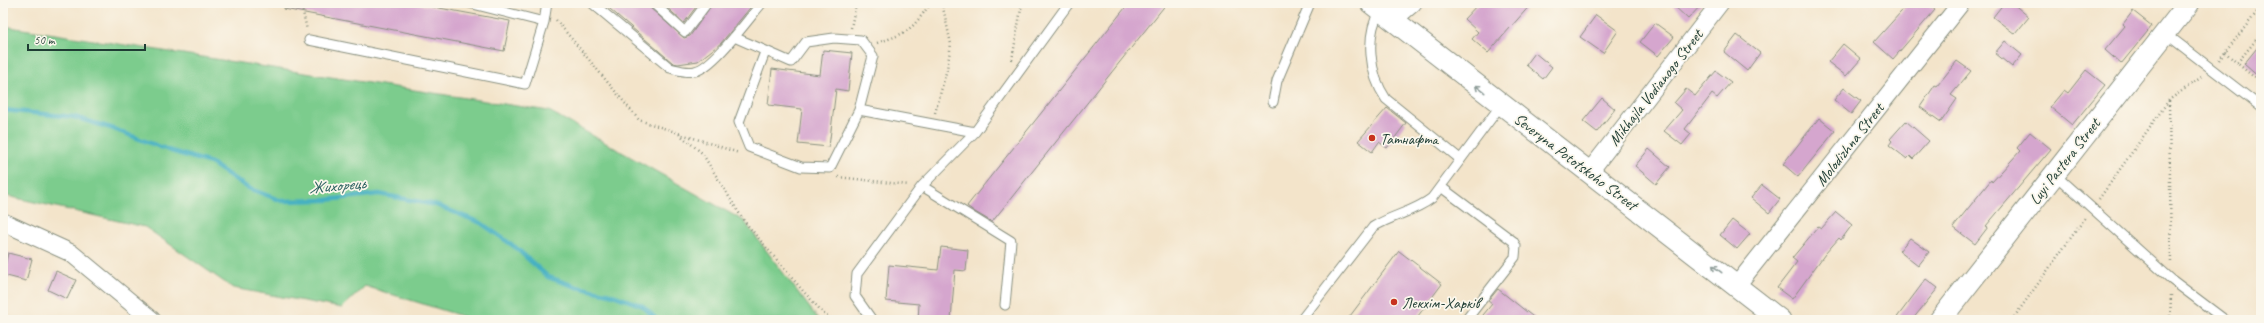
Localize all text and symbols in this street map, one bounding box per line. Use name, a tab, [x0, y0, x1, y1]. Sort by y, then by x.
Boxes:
street label: Mikhajla Vodianogo Street	[1604, 24, 1708, 150]
scale bar	[28, 26, 145, 52]
text: 50 m	[34, 32, 56, 48]
one-way arrow	[1475, 84, 1486, 93]
street label: Molodizhna Street	[1811, 98, 1889, 190]
street label: Severyna Pototskoho Street	[1510, 109, 1643, 216]
street label: Luyi Pastera Street	[2025, 113, 2106, 209]
place label: Татнафта	[1380, 129, 1439, 149]
marker: Татнафта	[1367, 133, 1377, 143]
water label: Жихорець	[308, 172, 368, 198]
one-way arrow	[1712, 265, 1723, 274]
place label: Лекхім-Харків	[1402, 293, 1484, 313]
marker: Лекхім-Харків	[1389, 297, 1399, 307]

